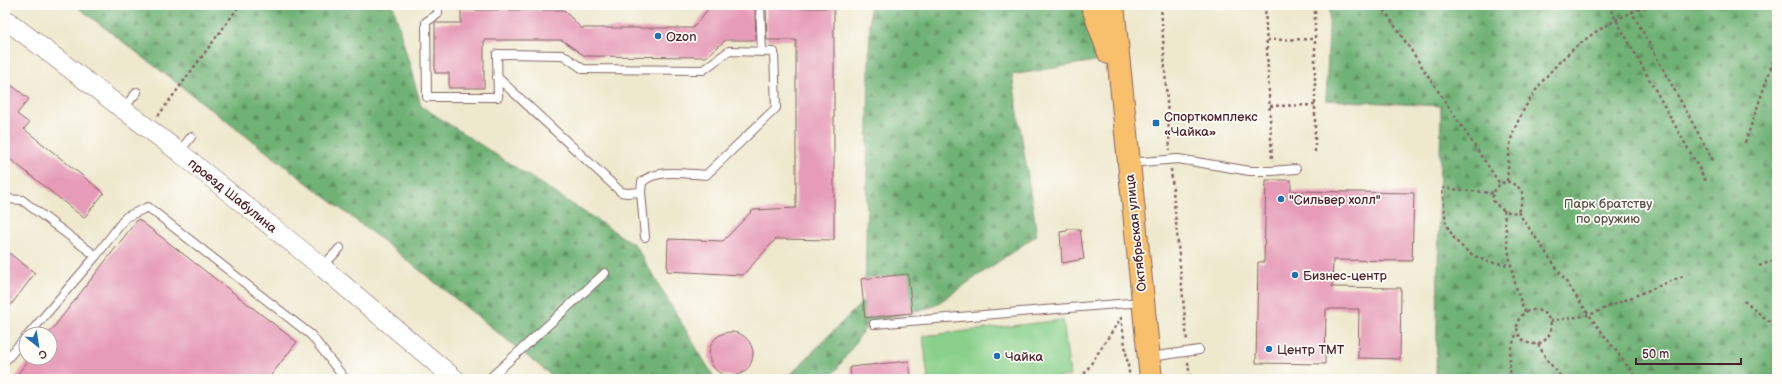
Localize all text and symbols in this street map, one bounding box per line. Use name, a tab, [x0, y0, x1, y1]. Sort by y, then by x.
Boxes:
place label: Ozon	[666, 29, 696, 45]
marker: Ozon	[653, 31, 663, 41]
place label: Спорткомплекс «Чайка»	[1164, 109, 1258, 140]
marker: Спорткомплекс «Чайка»	[1151, 118, 1161, 128]
street label: проезд Шабулина	[185, 155, 280, 237]
street label: Октябрьская улица	[1122, 173, 1150, 292]
place label: "Сильвер холл"	[1289, 192, 1381, 208]
marker: "Сильвер холл"	[1276, 194, 1286, 204]
park label: Парк братству по оружию	[1564, 196, 1652, 227]
place label: Бизнес-центр	[1303, 268, 1388, 284]
marker: Бизнес-центр	[1290, 270, 1300, 280]
north arrow	[18, 326, 58, 366]
scale bar	[1636, 340, 1741, 366]
place label: Центр ТМТ	[1277, 342, 1345, 358]
marker: Центр ТМТ	[1264, 344, 1274, 354]
text: С	[36, 347, 49, 362]
text: 50 m	[1642, 347, 1669, 362]
place label: Чайка	[1005, 349, 1043, 365]
marker: Чайка	[992, 351, 1002, 361]

